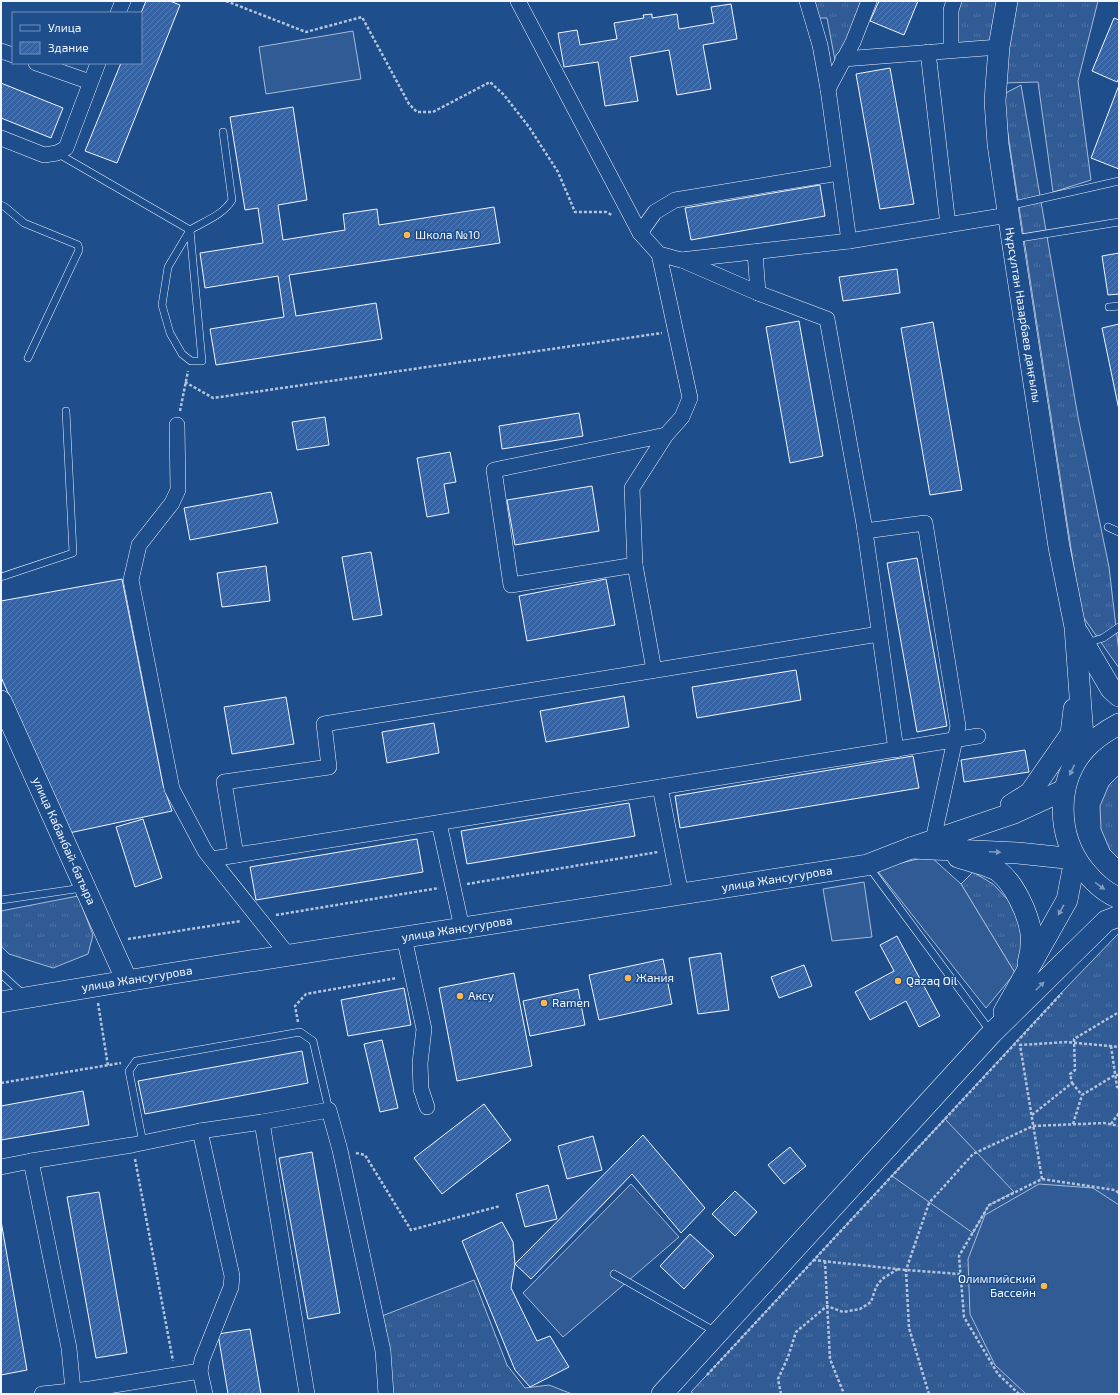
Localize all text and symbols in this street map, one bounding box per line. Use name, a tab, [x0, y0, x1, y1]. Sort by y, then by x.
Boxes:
legend	[12, 12, 142, 64]
text: Улица	[48, 20, 81, 34]
text: Здание	[48, 40, 89, 54]
street label: Нұрсұлтан Назарбаев даңғылы	[1003, 226, 1045, 404]
place label: Школа №10	[415, 227, 480, 241]
marker: Школа №10	[402, 230, 412, 240]
one-way arrow	[1069, 764, 1075, 775]
street label: улица Кабанбай-батыра	[30, 775, 99, 907]
one-way arrow	[989, 848, 1001, 855]
street label: улица Жансугурова	[720, 862, 833, 895]
one-way arrow	[1094, 882, 1105, 890]
one-way arrow	[1058, 904, 1065, 916]
street label: улица Жансугурова	[400, 912, 513, 945]
street label: улица Жансугурова	[80, 962, 193, 995]
place label: Жания	[636, 970, 674, 984]
marker: Жания	[623, 973, 633, 983]
place label: Qazaq Oil	[906, 973, 958, 988]
marker: Qazaq Oil	[893, 976, 903, 986]
one-way arrow	[1035, 981, 1045, 991]
place label: Аксу	[468, 988, 495, 1003]
marker: Аксу	[455, 991, 465, 1001]
place label: Ramen	[552, 995, 590, 1009]
marker: Ramen	[539, 998, 549, 1008]
place label: Олимпийский Бассейн	[958, 1271, 1036, 1299]
marker: Олимпийский Бассейн	[1039, 1281, 1049, 1291]

